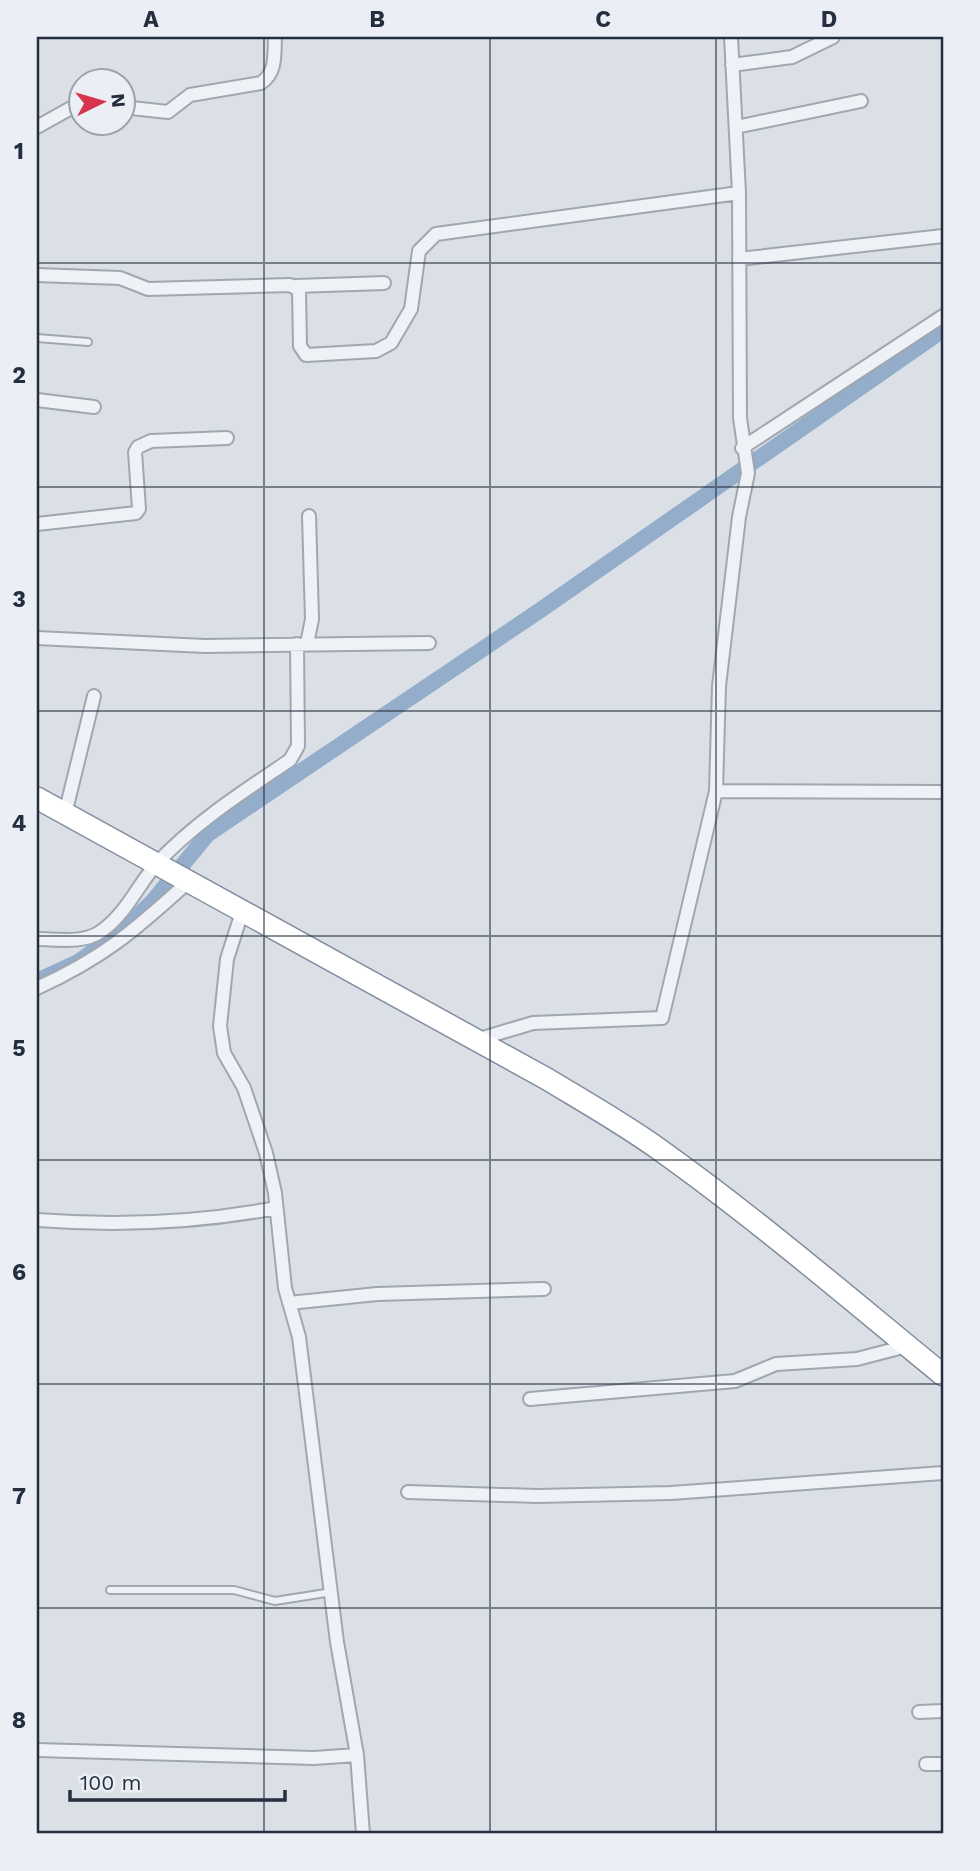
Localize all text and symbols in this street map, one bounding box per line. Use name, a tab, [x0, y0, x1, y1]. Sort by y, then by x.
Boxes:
text: A	[143, 6, 159, 33]
text: B	[369, 6, 385, 33]
text: C	[595, 6, 611, 33]
text: D	[821, 6, 837, 33]
north arrow	[66, 66, 136, 136]
text: N	[106, 93, 131, 109]
text: 1	[14, 138, 24, 165]
text: 2	[12, 362, 26, 389]
text: 3	[12, 586, 26, 613]
text: 4	[12, 810, 27, 837]
text: 5	[12, 1035, 26, 1062]
text: 6	[12, 1259, 26, 1286]
text: 7	[12, 1483, 26, 1510]
text: 8	[12, 1707, 26, 1734]
scale bar	[70, 1759, 285, 1803]
text: 100 m	[80, 1770, 142, 1795]

